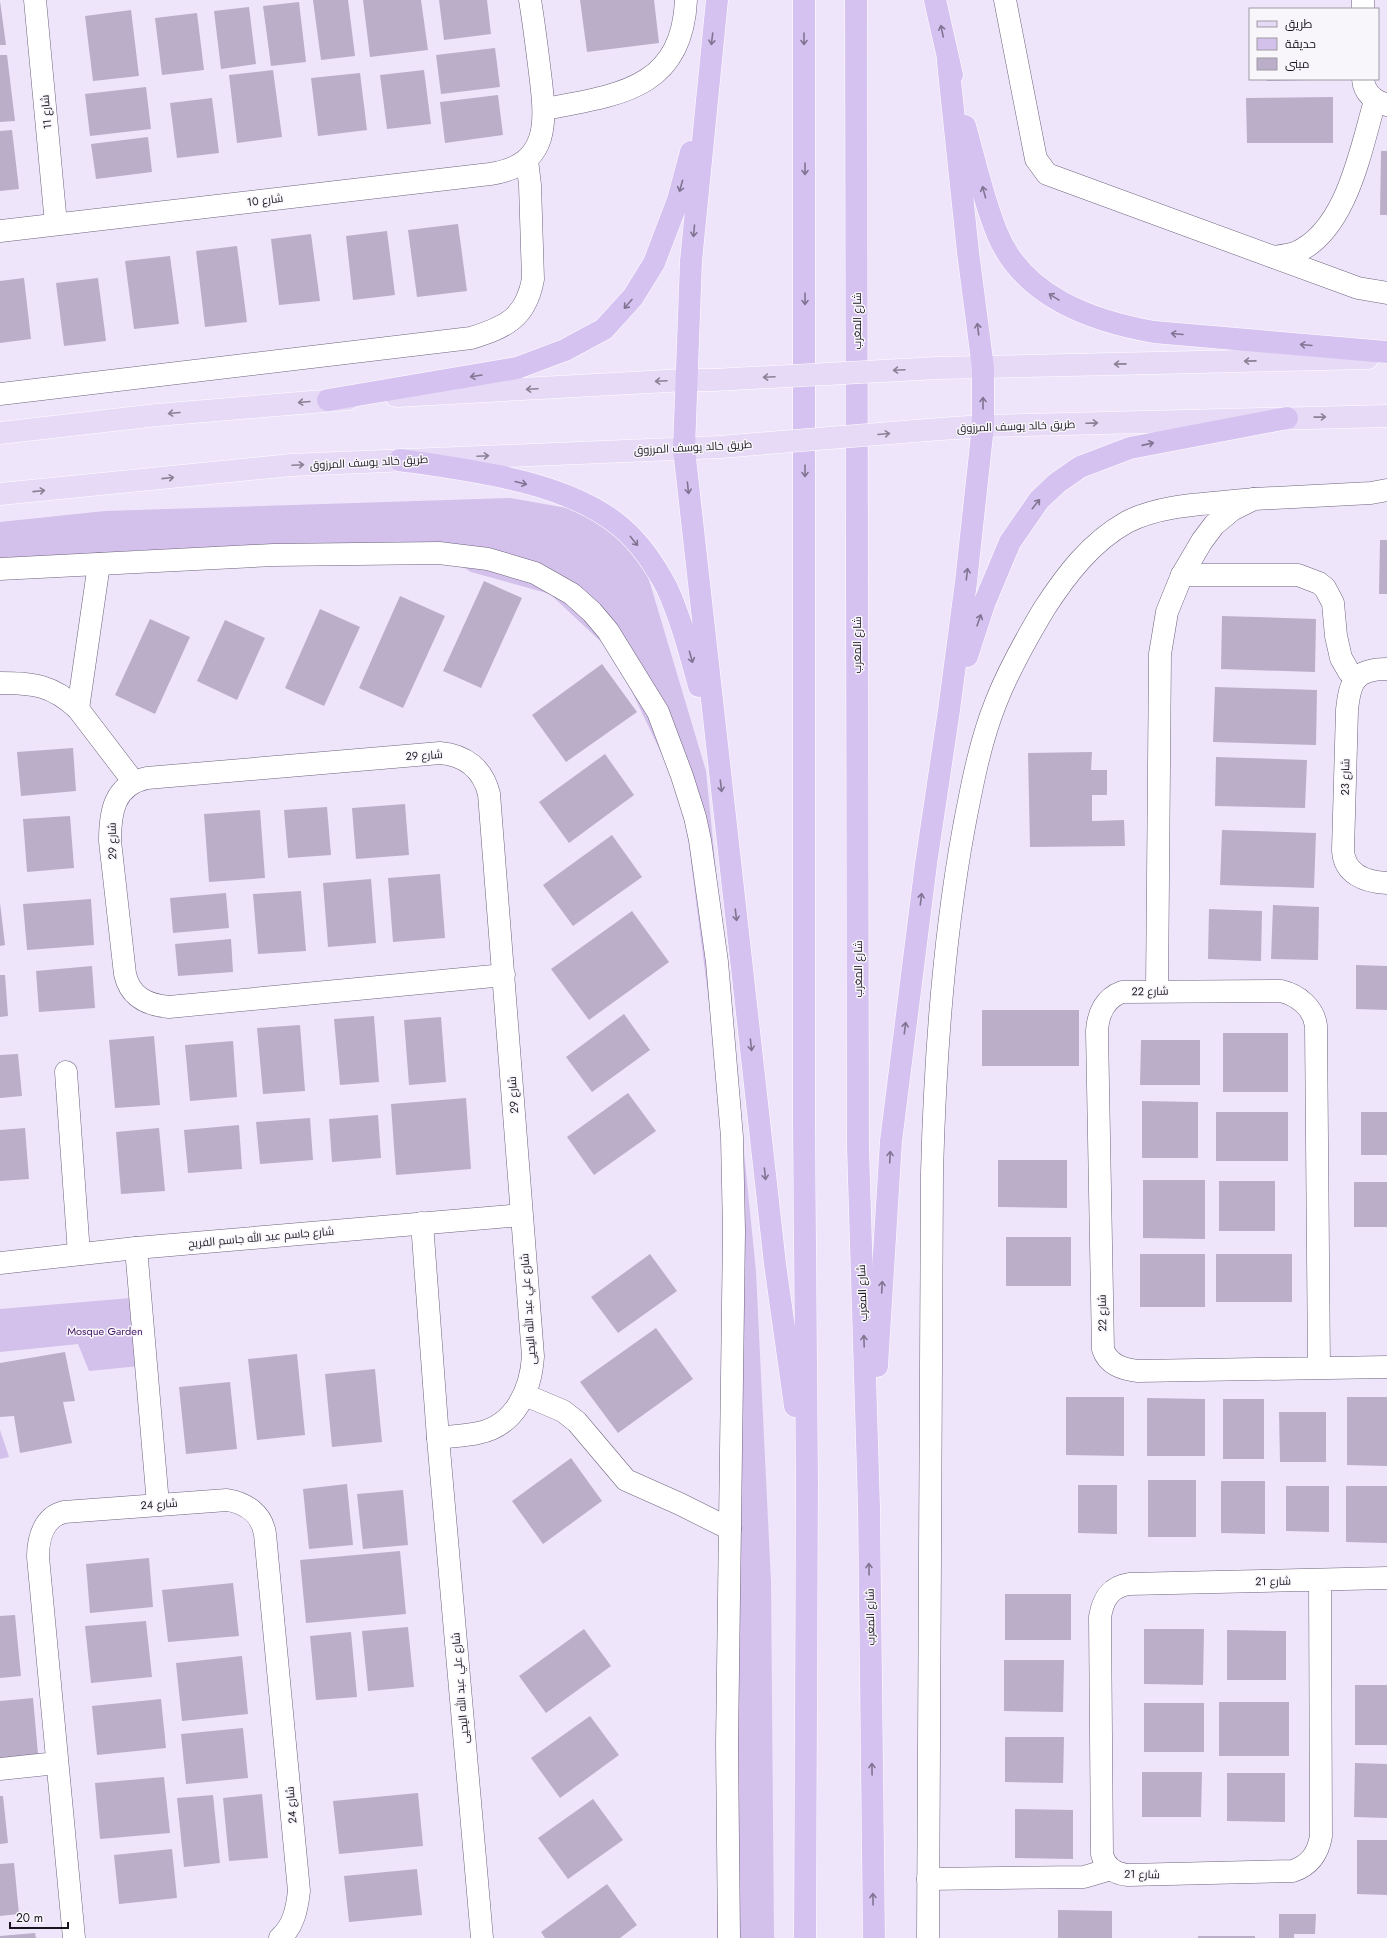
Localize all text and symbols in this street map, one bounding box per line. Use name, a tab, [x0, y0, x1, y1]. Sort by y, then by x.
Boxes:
legend	[1249, 8, 1379, 80]
text: طريق	[1285, 15, 1313, 33]
one-way arrow	[937, 25, 945, 38]
one-way arrow	[708, 32, 716, 45]
one-way arrow	[800, 32, 808, 45]
text: حديقة	[1285, 35, 1316, 53]
text: مبنى	[1285, 55, 1310, 73]
street label: شارع 11	[37, 94, 55, 130]
one-way arrow	[801, 162, 809, 175]
one-way arrow	[677, 180, 685, 193]
one-way arrow	[979, 186, 987, 199]
street label: شارع 10	[246, 190, 284, 210]
one-way arrow	[690, 224, 698, 237]
one-way arrow	[801, 292, 809, 305]
street label: شارع المغرب	[849, 292, 865, 350]
one-way arrow	[1049, 293, 1060, 301]
one-way arrow	[623, 298, 632, 309]
one-way arrow	[974, 323, 982, 336]
one-way arrow	[1171, 330, 1184, 337]
one-way arrow	[1300, 341, 1313, 348]
one-way arrow	[1244, 357, 1257, 365]
one-way arrow	[1114, 361, 1127, 368]
one-way arrow	[893, 366, 906, 374]
one-way arrow	[470, 372, 483, 380]
one-way arrow	[763, 373, 776, 381]
one-way arrow	[655, 378, 668, 385]
one-way arrow	[525, 385, 538, 392]
one-way arrow	[979, 397, 987, 410]
one-way arrow	[298, 399, 311, 406]
one-way arrow	[168, 410, 181, 417]
one-way arrow	[1313, 414, 1326, 421]
street label: طريق خالد يوسف المرزوق	[957, 416, 1075, 436]
one-way arrow	[1085, 420, 1098, 427]
one-way arrow	[878, 430, 891, 437]
street label: طريق خالد يوسف المرزوق	[633, 436, 753, 458]
one-way arrow	[1142, 440, 1155, 447]
street label: طريق خالد يوسف المرزوق	[309, 451, 429, 473]
one-way arrow	[476, 453, 489, 460]
one-way arrow	[291, 461, 304, 469]
one-way arrow	[801, 464, 809, 477]
one-way arrow	[161, 474, 174, 481]
one-way arrow	[514, 479, 527, 487]
one-way arrow	[685, 481, 692, 494]
one-way arrow	[32, 487, 45, 494]
one-way arrow	[1032, 499, 1041, 510]
one-way arrow	[630, 536, 639, 547]
one-way arrow	[963, 568, 971, 581]
one-way arrow	[975, 614, 983, 626]
street label: شارع المغرب	[849, 616, 865, 674]
one-way arrow	[688, 650, 695, 663]
street label: شارع 29	[405, 746, 443, 764]
street label: شارع 23	[1337, 758, 1353, 796]
one-way arrow	[717, 779, 725, 792]
street label: شارع 29	[104, 822, 120, 860]
one-way arrow	[917, 893, 925, 906]
one-way arrow	[732, 908, 740, 921]
street label: شارع المغرب	[850, 940, 866, 998]
street label: شارع 22	[1131, 983, 1169, 999]
one-way arrow	[901, 1022, 909, 1035]
one-way arrow	[747, 1038, 755, 1051]
street label: شارع 29	[504, 1076, 522, 1114]
one-way arrow	[886, 1151, 894, 1164]
one-way arrow	[761, 1167, 769, 1180]
street label: شارع جاسم عبد الله جاسم الفريح	[187, 1223, 335, 1251]
street label: شارع علي عبد الله اليحيى	[516, 1253, 541, 1365]
street label: شارع المغرب	[853, 1264, 871, 1322]
one-way arrow	[879, 1281, 886, 1294]
street label: شارع 22	[1094, 1294, 1110, 1332]
park label: Mosque Garden	[67, 1323, 143, 1339]
one-way arrow	[860, 1335, 868, 1348]
street label: شارع 24	[140, 1495, 178, 1513]
one-way arrow	[866, 1563, 873, 1576]
street label: شارع 21	[1255, 1573, 1291, 1589]
street label: شارع المغرب	[862, 1588, 878, 1646]
street label: شارع علي عبد الله اليحيى	[447, 1632, 474, 1744]
one-way arrow	[868, 1763, 876, 1776]
street label: شارع 24	[281, 1786, 301, 1824]
street label: شارع 21	[1124, 1866, 1160, 1882]
one-way arrow	[869, 1893, 877, 1906]
scale bar	[10, 1904, 68, 1930]
text: 20 m	[16, 1909, 43, 1927]

